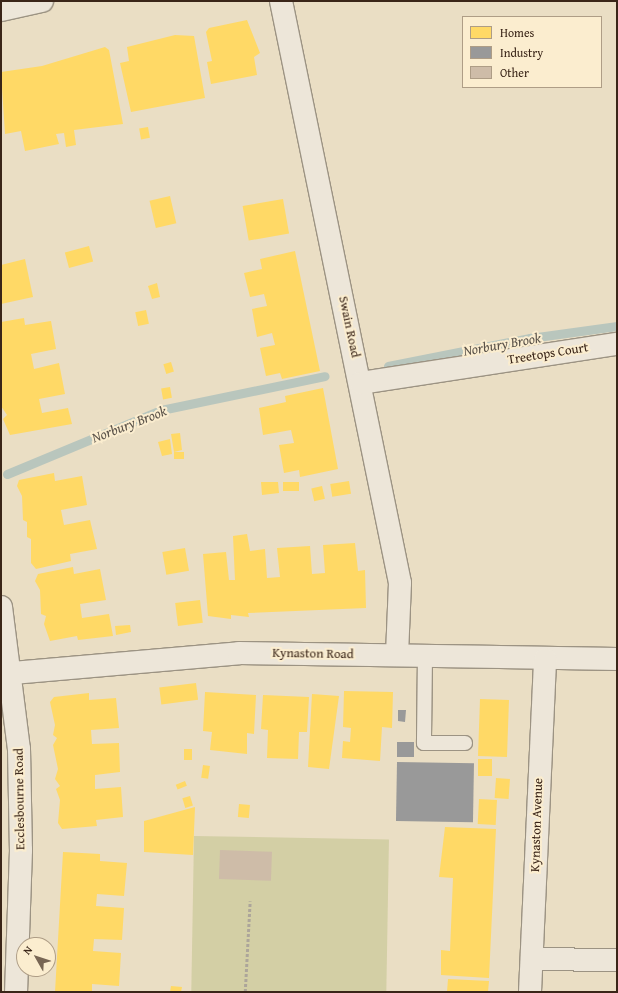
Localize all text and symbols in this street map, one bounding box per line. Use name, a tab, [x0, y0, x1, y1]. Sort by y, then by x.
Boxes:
legend	[462, 16, 602, 88]
text: Homes	[500, 24, 534, 41]
text: Industry	[500, 44, 543, 61]
text: Other	[500, 64, 529, 81]
street label: Swain Road	[335, 295, 363, 359]
water label: Norbury Brook	[462, 329, 542, 359]
street label: Treetops Court	[506, 340, 590, 368]
water label: Norbury Brook	[89, 402, 169, 446]
street label: Kynaston Road	[272, 645, 354, 663]
street label: Ecclesbourne Road	[11, 748, 29, 850]
street label: Kynaston Avenue	[528, 778, 546, 872]
north arrow	[16, 937, 56, 977]
text: N	[19, 942, 36, 958]

